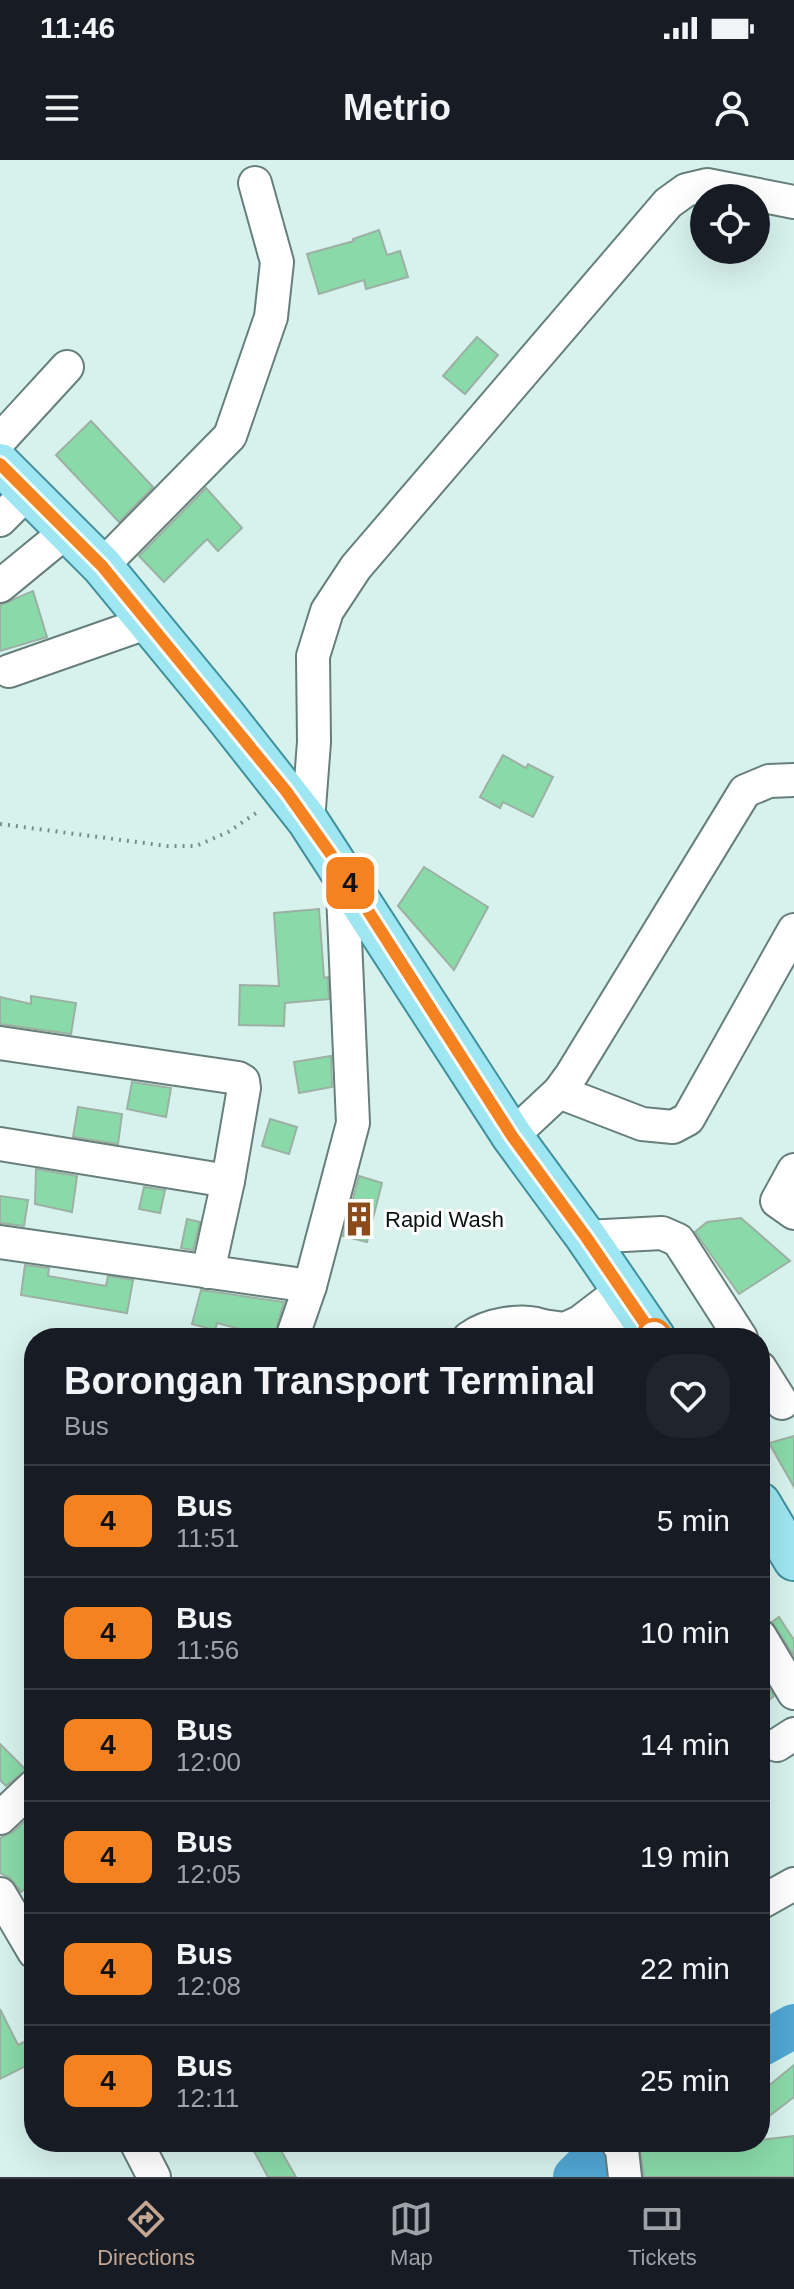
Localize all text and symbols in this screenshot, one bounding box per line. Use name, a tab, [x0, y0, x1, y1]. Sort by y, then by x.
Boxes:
text: 11:46	[40, 11, 115, 44]
icon: menu	[40, 86, 84, 130]
icon: person	[710, 86, 754, 130]
text: Metrio	[343, 87, 451, 128]
map controls	[690, 184, 770, 264]
button: locate	[690, 184, 770, 264]
line badge: 4	[324, 857, 376, 909]
text: 4	[342, 867, 358, 898]
building icon: Rapid Wash	[340, 1200, 378, 1238]
place label: Rapid Wash	[385, 1207, 504, 1232]
unlabelled marker	[637, 1319, 671, 1353]
button: heart	[646, 1354, 730, 1438]
text: Borongan Transport Terminal	[64, 1360, 595, 1402]
text: Bus	[64, 1411, 109, 1441]
text: Bus	[176, 1489, 233, 1522]
text: 5 min	[657, 1504, 730, 1537]
text: 4	[100, 1505, 116, 1536]
text: 11:51	[176, 1523, 239, 1553]
text: Bus	[176, 1601, 233, 1634]
text: 10 min	[640, 1616, 730, 1649]
text: 4	[100, 1617, 116, 1648]
text: 11:56	[176, 1635, 239, 1665]
text: Bus	[176, 1713, 233, 1746]
text: 14 min	[640, 1728, 730, 1761]
text: 4	[100, 1729, 116, 1760]
text: 12:00	[176, 1747, 241, 1777]
text: Bus	[176, 1825, 233, 1858]
text: 19 min	[640, 1840, 730, 1873]
text: 4	[100, 1841, 116, 1872]
text: 12:05	[176, 1859, 241, 1889]
text: Bus	[176, 1937, 233, 1970]
text: 22 min	[640, 1952, 730, 1985]
text: 4	[100, 1953, 116, 1984]
text: 12:08	[176, 1971, 241, 2001]
text: Bus	[176, 2049, 233, 2082]
text: 25 min	[640, 2064, 730, 2097]
text: 4	[100, 2065, 116, 2096]
text: 12:11	[176, 2083, 239, 2113]
tab: Directions	[97, 2197, 195, 2271]
tab: Map	[389, 2197, 433, 2271]
tab: Tickets	[628, 2197, 697, 2271]

